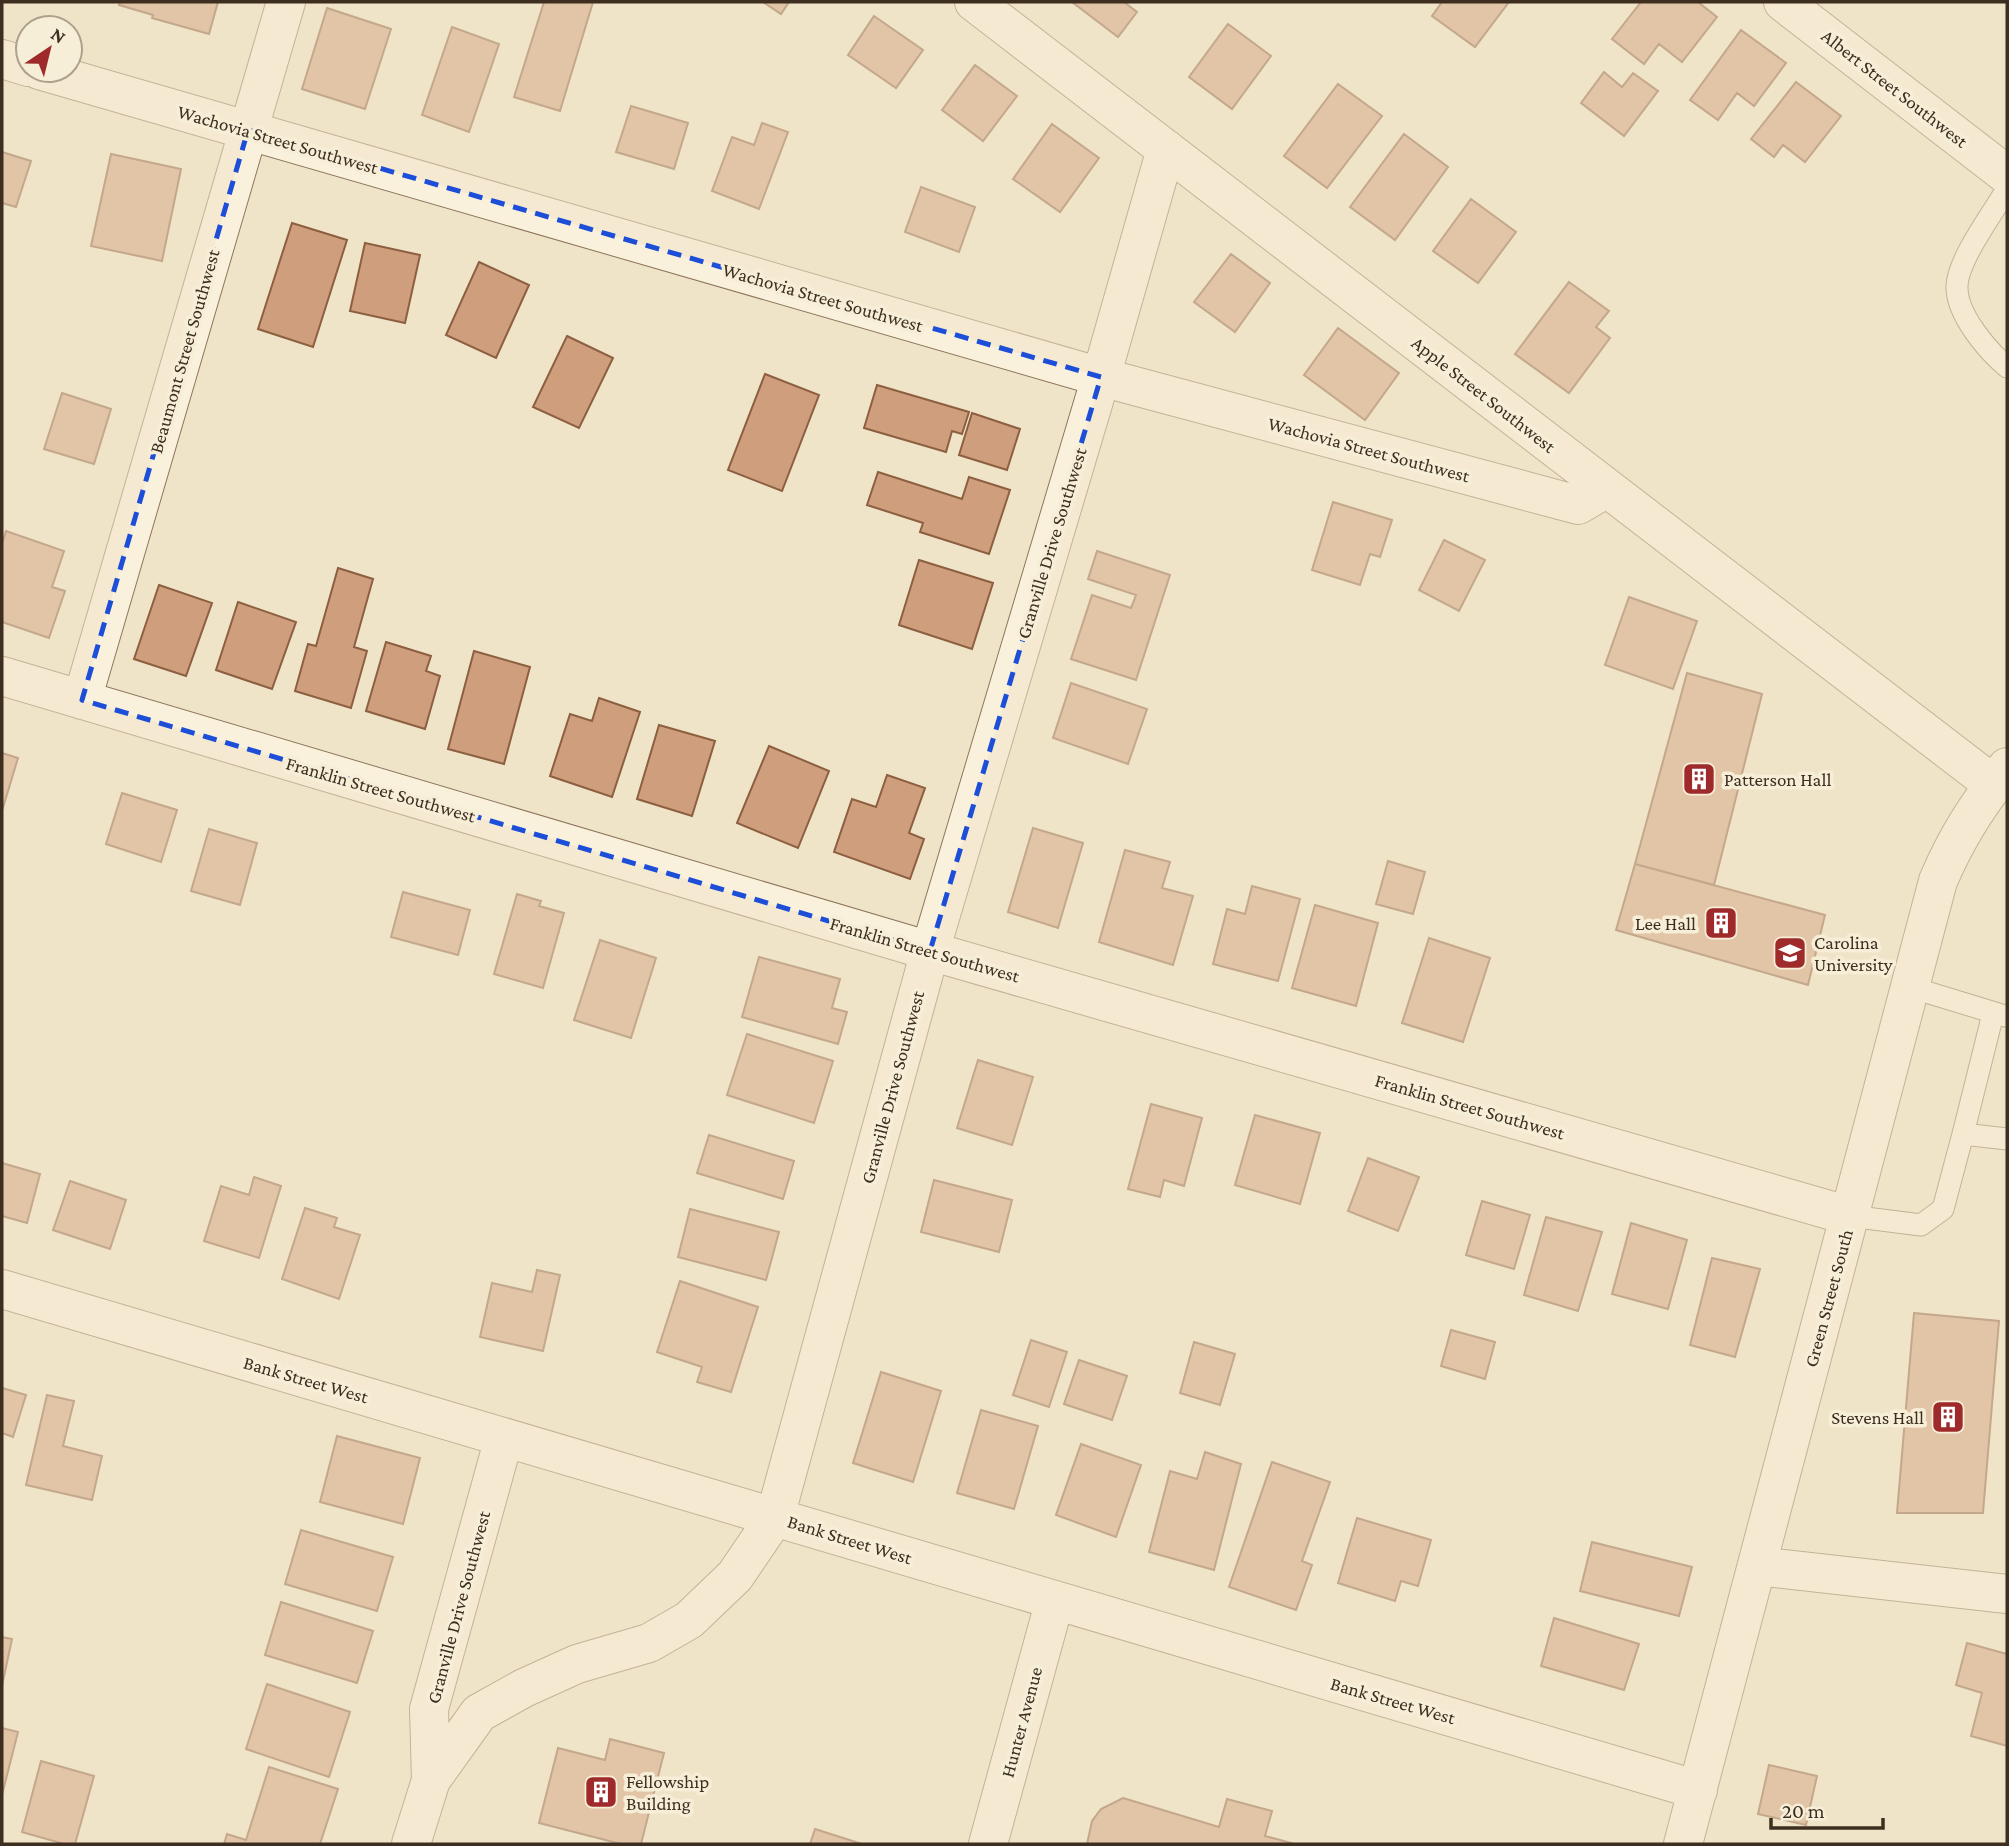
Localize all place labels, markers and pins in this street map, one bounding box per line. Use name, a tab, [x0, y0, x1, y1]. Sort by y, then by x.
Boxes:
building icon: Patterson Hall	[1680, 760, 1718, 798]
place label: Patterson Hall	[1724, 769, 1831, 790]
building icon: Lee Hall	[1702, 904, 1740, 942]
place label: Lee Hall	[1635, 913, 1696, 934]
place label: Carolina University	[1814, 932, 1893, 975]
school or university icon: Carolina University	[1771, 934, 1809, 972]
building icon: Stevens Hall	[1929, 1398, 1967, 1436]
place label: Stevens Hall	[1831, 1407, 1924, 1428]
place label: Fellowship Building	[626, 1771, 709, 1814]
building icon: Fellowship Building	[582, 1773, 620, 1811]

